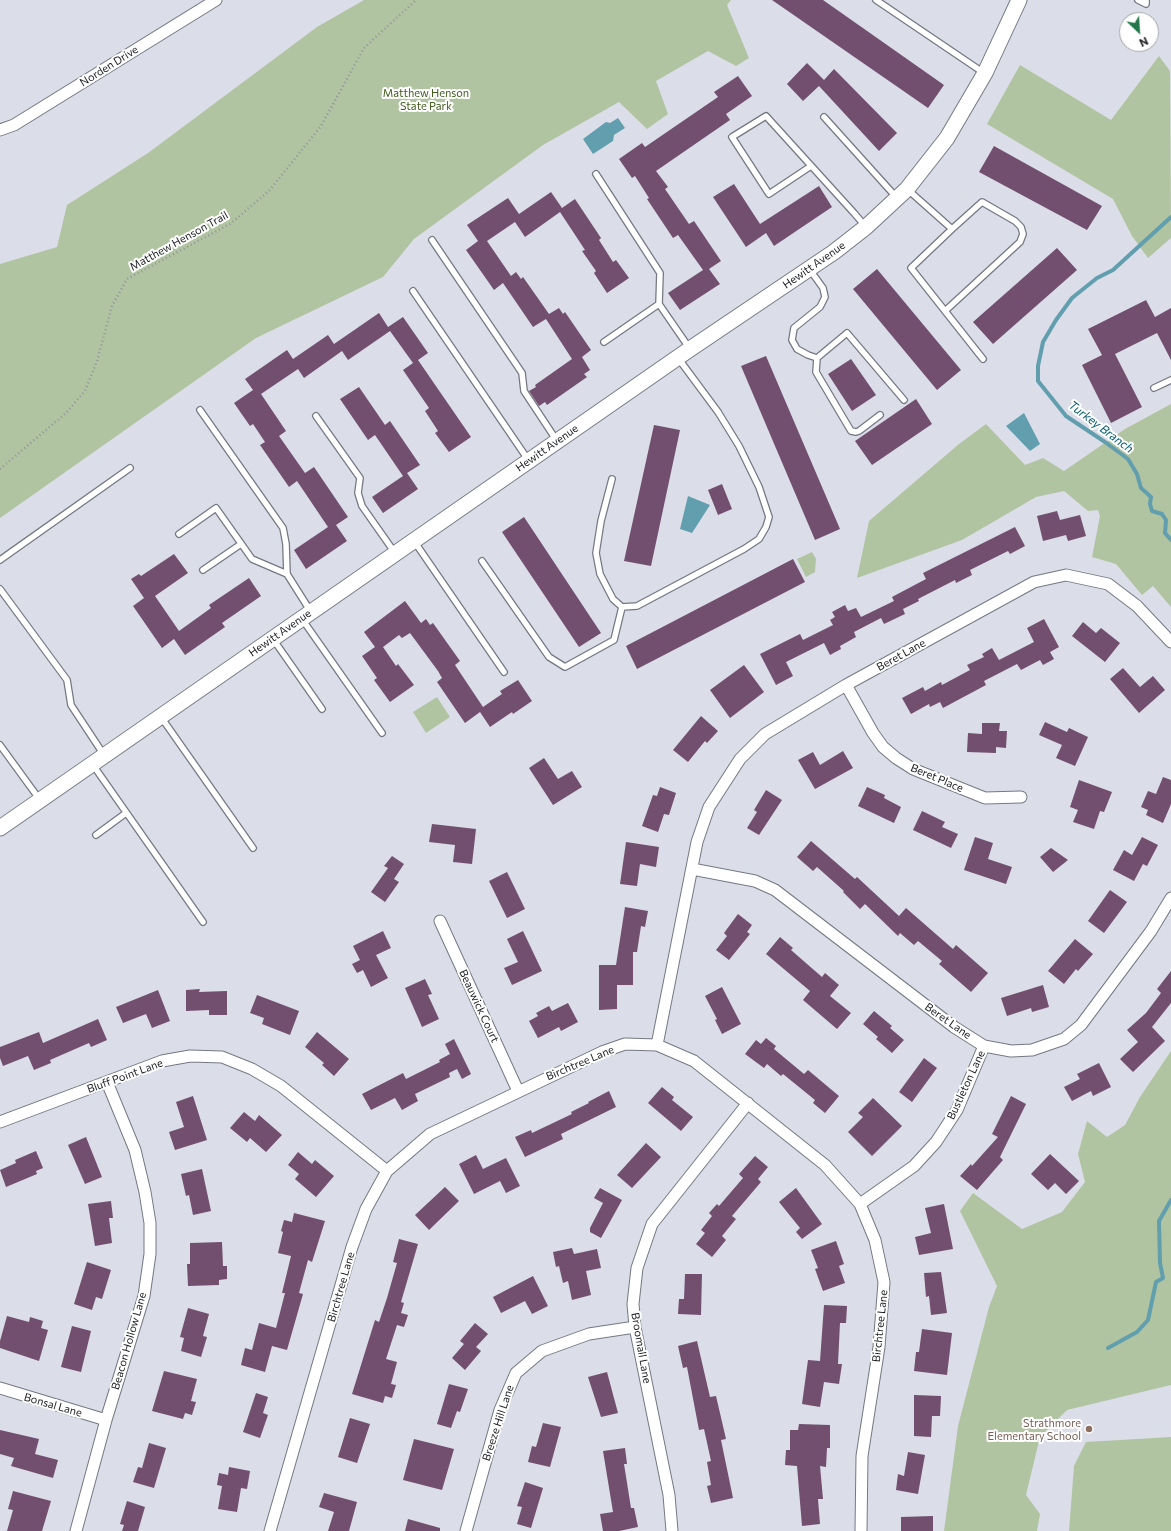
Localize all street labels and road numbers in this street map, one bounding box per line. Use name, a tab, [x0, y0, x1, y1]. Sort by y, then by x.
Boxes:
street label: Norden Drive	[77, 43, 141, 89]
street label: Matthew Henson Trail	[128, 209, 230, 273]
street label: Hewitt Avenue	[780, 239, 848, 291]
street label: Hewitt Avenue	[513, 422, 581, 474]
street label: Hewitt Avenue	[246, 607, 314, 659]
street label: Beret Lane	[874, 636, 928, 674]
street label: Beret Place	[909, 761, 965, 795]
street label: Beauwick Court	[456, 967, 502, 1045]
street label: Beret Lane	[922, 1000, 974, 1042]
street label: Birchtree Lane	[544, 1043, 616, 1083]
street label: Bustleton Lane	[944, 1048, 988, 1122]
street label: Bluff Point Lane	[85, 1056, 165, 1096]
street label: Birchtree Lane	[325, 1250, 357, 1324]
street label: Birchtree Lane	[870, 1289, 890, 1363]
street label: Beacon Hollow Lane	[109, 1291, 149, 1391]
street label: Broomall Lane	[628, 1312, 654, 1384]
street label: Breeze Hill Lane	[479, 1383, 517, 1463]
street label: Bonsal Lane	[22, 1390, 84, 1420]

